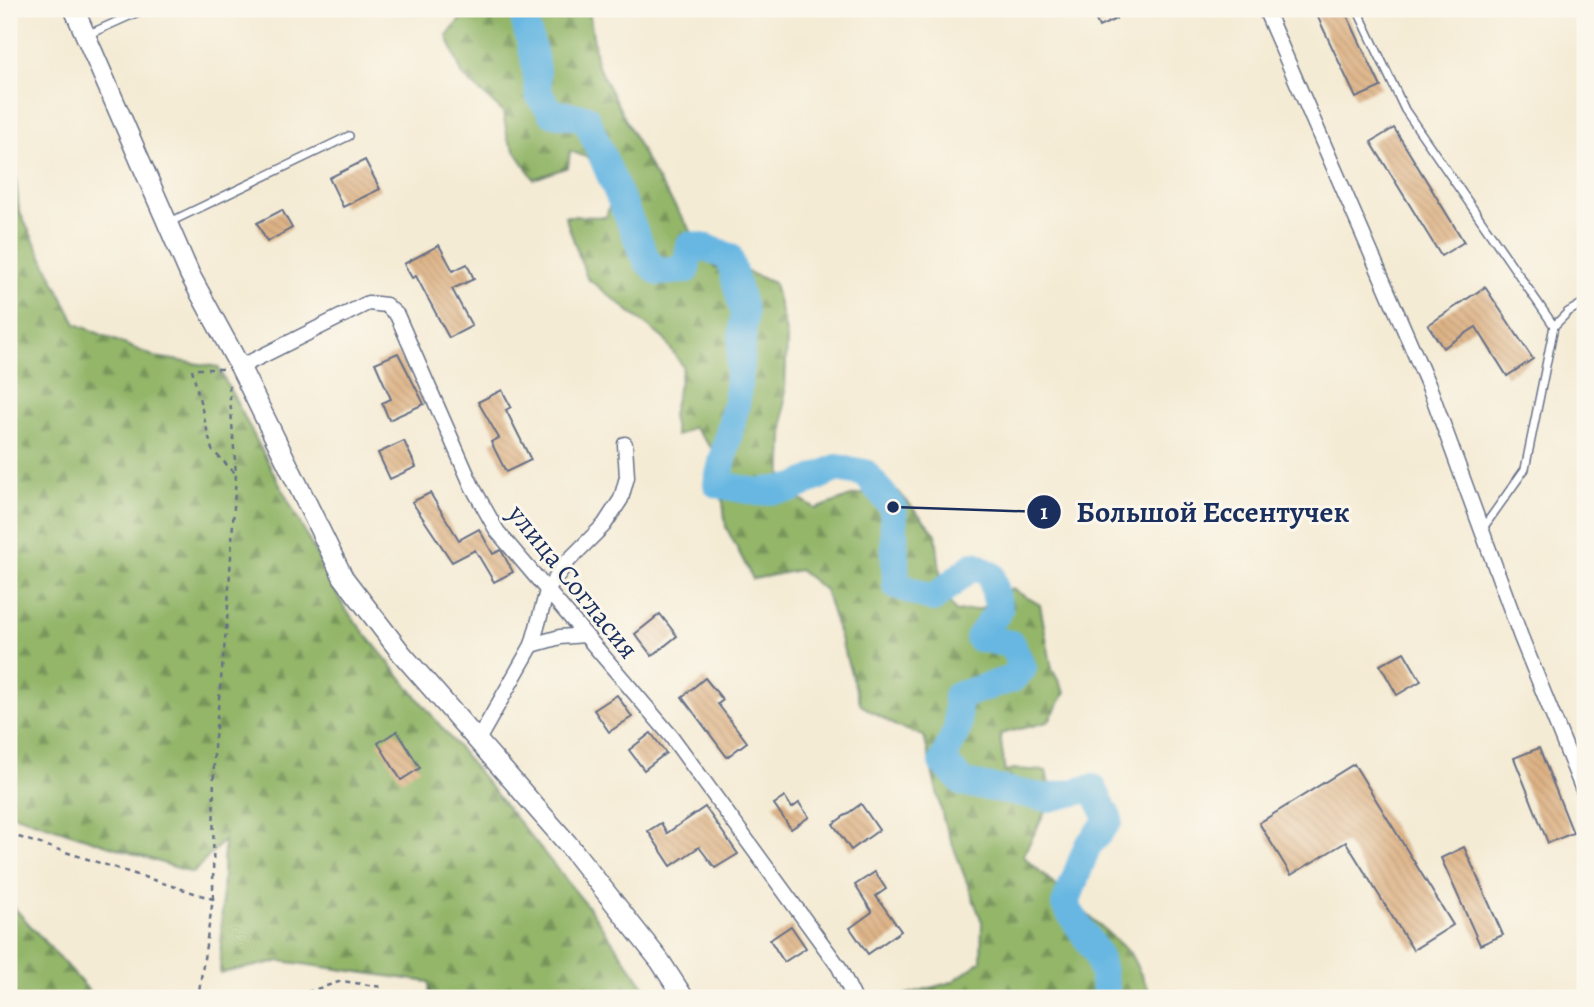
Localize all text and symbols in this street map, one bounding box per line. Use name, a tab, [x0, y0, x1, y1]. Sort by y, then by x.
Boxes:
callout: Большой Ессентучек	[1027, 486, 1363, 537]
text: Большой Ессентучек	[1076, 492, 1350, 532]
street label: улица Согласия	[498, 496, 647, 667]
text: 1	[1040, 498, 1048, 526]

